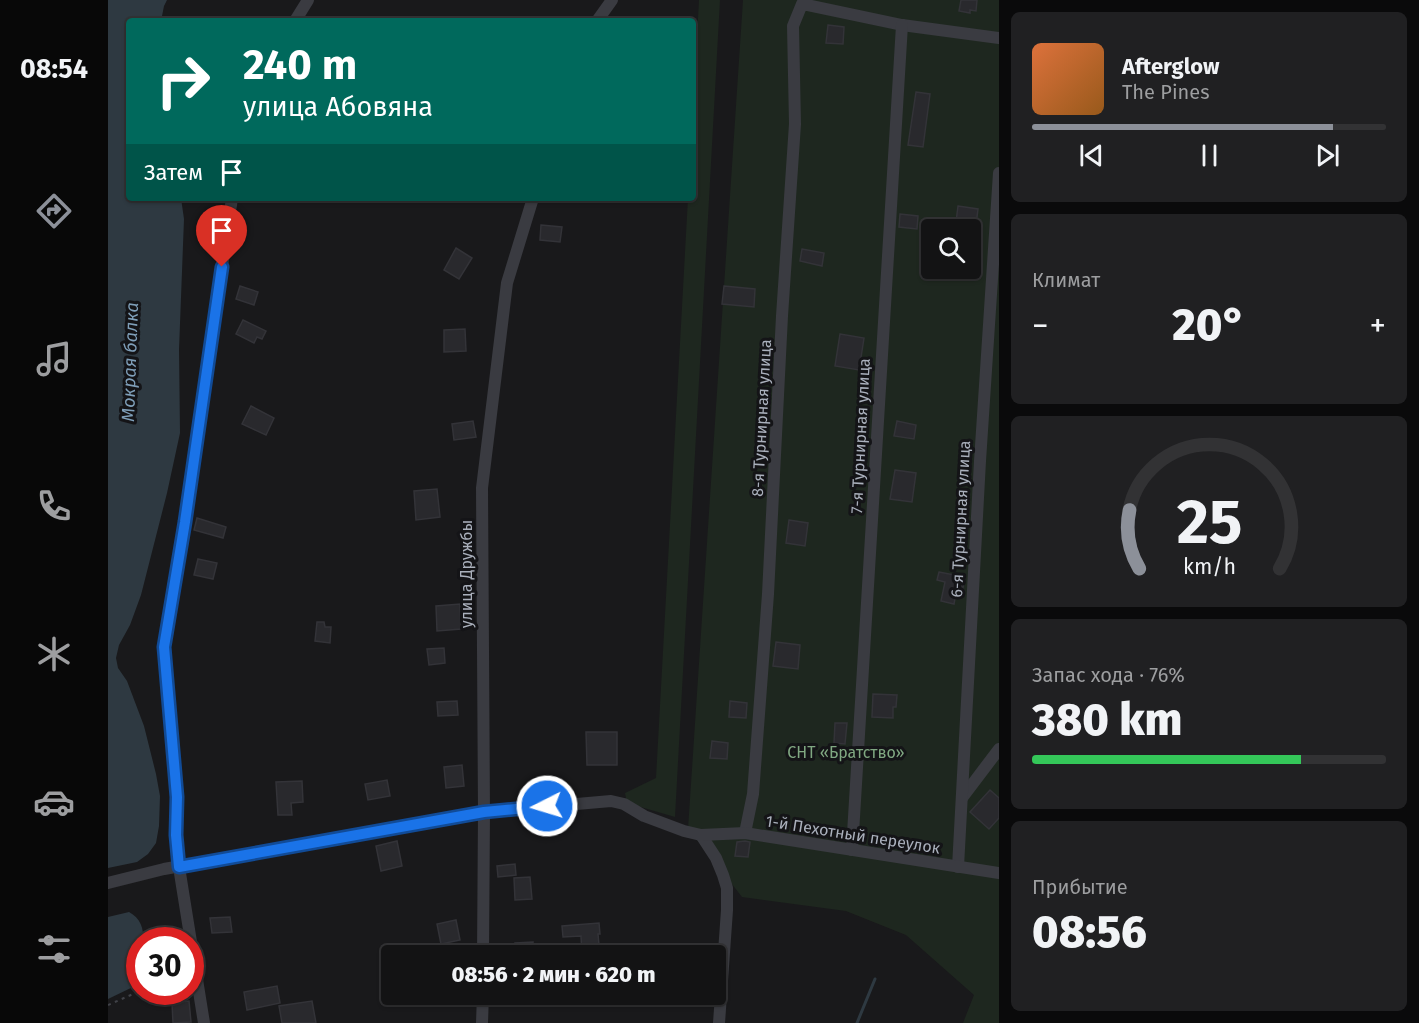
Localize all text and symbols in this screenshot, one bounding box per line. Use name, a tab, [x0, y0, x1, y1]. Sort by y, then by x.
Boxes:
text: 240 m	[243, 40, 357, 90]
icon: right	[144, 42, 222, 120]
text: 08:54	[20, 53, 88, 85]
text: Afterglow	[1122, 53, 1219, 80]
text: The Pines	[1122, 80, 1209, 104]
text: улица Абовяна	[243, 91, 433, 123]
icon: previous	[1075, 139, 1108, 172]
icon: pause	[1193, 139, 1226, 172]
icon: next	[1311, 139, 1344, 172]
icon: arrive	[215, 156, 248, 189]
text: Затем	[144, 159, 203, 186]
icon: directions	[33, 190, 75, 232]
pin	[196, 205, 247, 267]
icon: arrive	[205, 214, 238, 247]
map controls	[921, 219, 981, 279]
button: search	[921, 219, 981, 279]
text: Климат	[1032, 268, 1100, 292]
text: 20°	[1172, 298, 1246, 352]
water label: Мокрая балка	[117, 302, 143, 422]
text: −	[1032, 306, 1049, 346]
text: +	[1370, 306, 1386, 346]
icon: music	[33, 338, 75, 380]
street label: 8-я Турнирная улица	[748, 339, 775, 497]
street label: 7-я Турнирная улица	[847, 358, 874, 514]
street label: 6-я Турнирная улица	[947, 440, 974, 598]
icon: phone	[33, 485, 75, 527]
text: 25	[1176, 485, 1242, 560]
street label: улица Дружбы	[457, 520, 476, 628]
text: km/h	[1182, 554, 1236, 580]
icon: climate	[33, 633, 75, 675]
text: Запас хода · 76%	[1032, 663, 1185, 687]
text: 380 km	[1032, 693, 1182, 747]
park label: СНТ «Братство»	[787, 743, 905, 762]
position arrow	[515, 774, 579, 838]
icon: car	[33, 781, 75, 823]
street label: 1-й Пехотный переулок	[764, 811, 942, 858]
text: Прибытие	[1032, 875, 1128, 899]
text: 08:56	[1032, 905, 1147, 959]
speed limit sign: 30	[126, 927, 204, 1005]
icon: filters	[33, 928, 75, 970]
text: 08:56 · 2 мин · 620 m	[451, 961, 656, 988]

